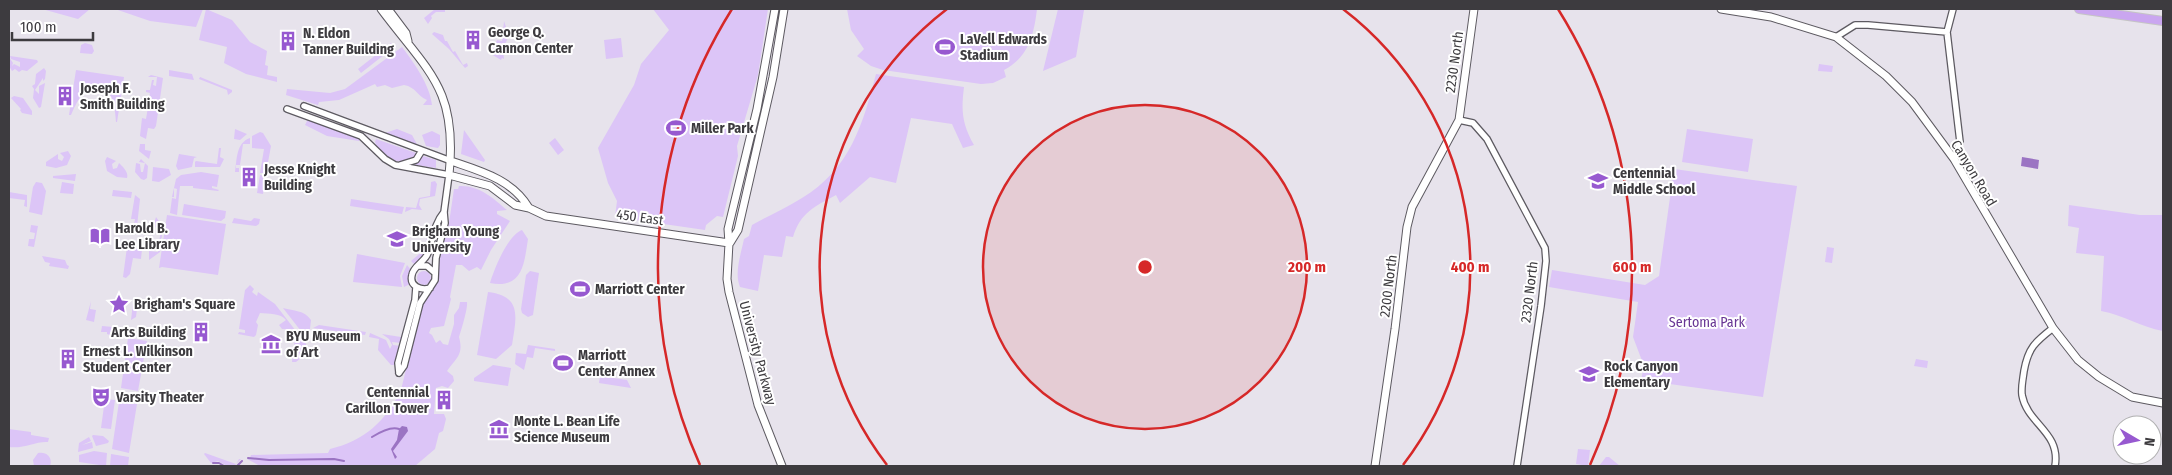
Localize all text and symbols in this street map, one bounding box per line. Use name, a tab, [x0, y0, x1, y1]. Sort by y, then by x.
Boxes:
scale bar	[12, 10, 94, 42]
text: 100 m	[20, 18, 57, 36]
place label: George Q. Cannon Center	[488, 24, 574, 57]
place label: N. Eldon Tanner Building	[303, 25, 394, 58]
building icon: George Q. Cannon Center	[462, 29, 484, 51]
building icon: N. Eldon Tanner Building	[277, 30, 299, 52]
street label: 2230 North	[1442, 30, 1467, 94]
place label: LaVell Edwards Stadium	[960, 31, 1047, 64]
sports icon: LaVell Edwards Stadium	[934, 36, 956, 58]
place label: Joseph F. Smith Building	[79, 80, 165, 113]
building icon: Joseph F. Smith Building	[54, 85, 76, 107]
sports icon: Miller Park	[665, 117, 687, 139]
place label: Miller Park	[691, 120, 754, 137]
street label: Canyon Road	[1947, 137, 2000, 210]
place label: Jesse Knight Building	[263, 161, 337, 194]
place label: Centennial Middle School	[1613, 165, 1695, 198]
building icon: Jesse Knight Building	[238, 166, 260, 188]
school or university icon: Centennial Middle School	[1587, 170, 1609, 192]
street label: 450 East	[615, 206, 665, 229]
place label: Harold B. Lee Library	[115, 220, 180, 253]
place label: Brigham Young University	[412, 223, 499, 256]
library icon: Harold B. Lee Library	[89, 225, 111, 247]
school or university icon: Brigham Young University	[386, 228, 408, 250]
street label: 2200 North	[1376, 254, 1401, 318]
centre of rings	[1136, 258, 1154, 276]
text: 200 m	[1287, 258, 1326, 276]
text: 400 m	[1451, 258, 1489, 276]
text: 600 m	[1613, 258, 1651, 276]
street label: 2320 North	[1517, 260, 1542, 324]
sports icon: Marriott Center	[569, 278, 591, 300]
place label: Marriott Center	[595, 281, 685, 298]
place icon: Brigham's Square	[108, 293, 130, 315]
place label: Brigham's Square	[134, 296, 235, 313]
street label: University Parkway	[735, 299, 780, 408]
park label: Sertoma Park	[1669, 314, 1746, 331]
building icon: Arts Building	[190, 321, 212, 343]
place label: Arts Building	[110, 324, 186, 341]
place label: BYU Museum of Art	[286, 328, 361, 361]
museum icon: BYU Museum of Art	[260, 333, 282, 355]
place label: Ernest L. Wilkinson Student Center	[83, 343, 193, 376]
place label: Marriott Center Annex	[578, 347, 655, 380]
building icon: Ernest L. Wilkinson Student Center	[57, 348, 79, 370]
sports icon: Marriott Center Annex	[552, 352, 574, 374]
place label: Rock Canyon Elementary	[1604, 358, 1678, 391]
school or university icon: Rock Canyon Elementary	[1578, 363, 1600, 385]
place label: Centennial Carillon Tower	[345, 384, 430, 417]
theatre icon: Varsity Theater	[90, 386, 112, 408]
place label: Varsity Theater	[115, 389, 205, 406]
building icon: Centennial Carillon Tower	[433, 389, 455, 411]
place label: Monte L. Bean Life Science Museum	[514, 413, 620, 446]
north arrow	[2112, 415, 2162, 465]
museum icon: Monte L. Bean Life Science Museum	[488, 418, 510, 440]
text: N	[2140, 436, 2158, 447]

